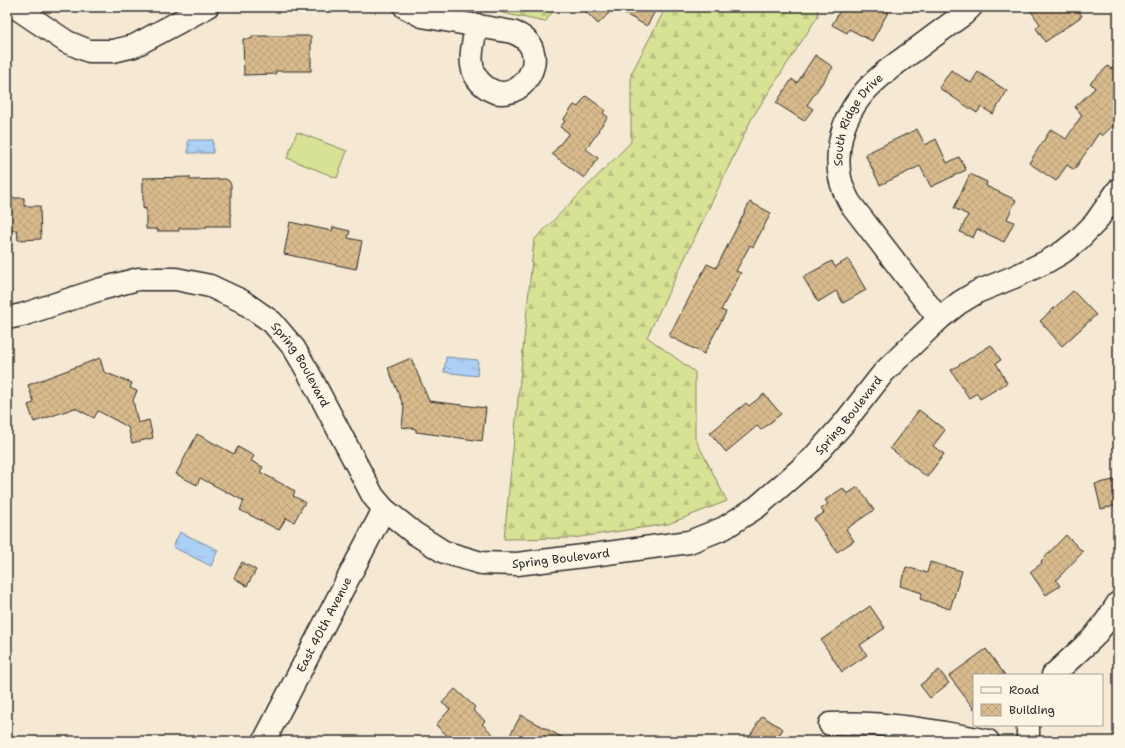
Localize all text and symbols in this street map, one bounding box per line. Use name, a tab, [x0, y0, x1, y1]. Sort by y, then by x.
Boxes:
street label: South Ridge Drive	[830, 70, 887, 167]
street label: Spring Boulevard	[268, 319, 333, 410]
street label: Spring Boulevard	[811, 372, 886, 458]
street label: Spring Boulevard	[512, 545, 611, 572]
street label: East 40th Avenue	[293, 574, 356, 675]
legend	[973, 674, 1103, 726]
text: Road	[1009, 682, 1040, 698]
text: Building	[1009, 702, 1055, 718]

